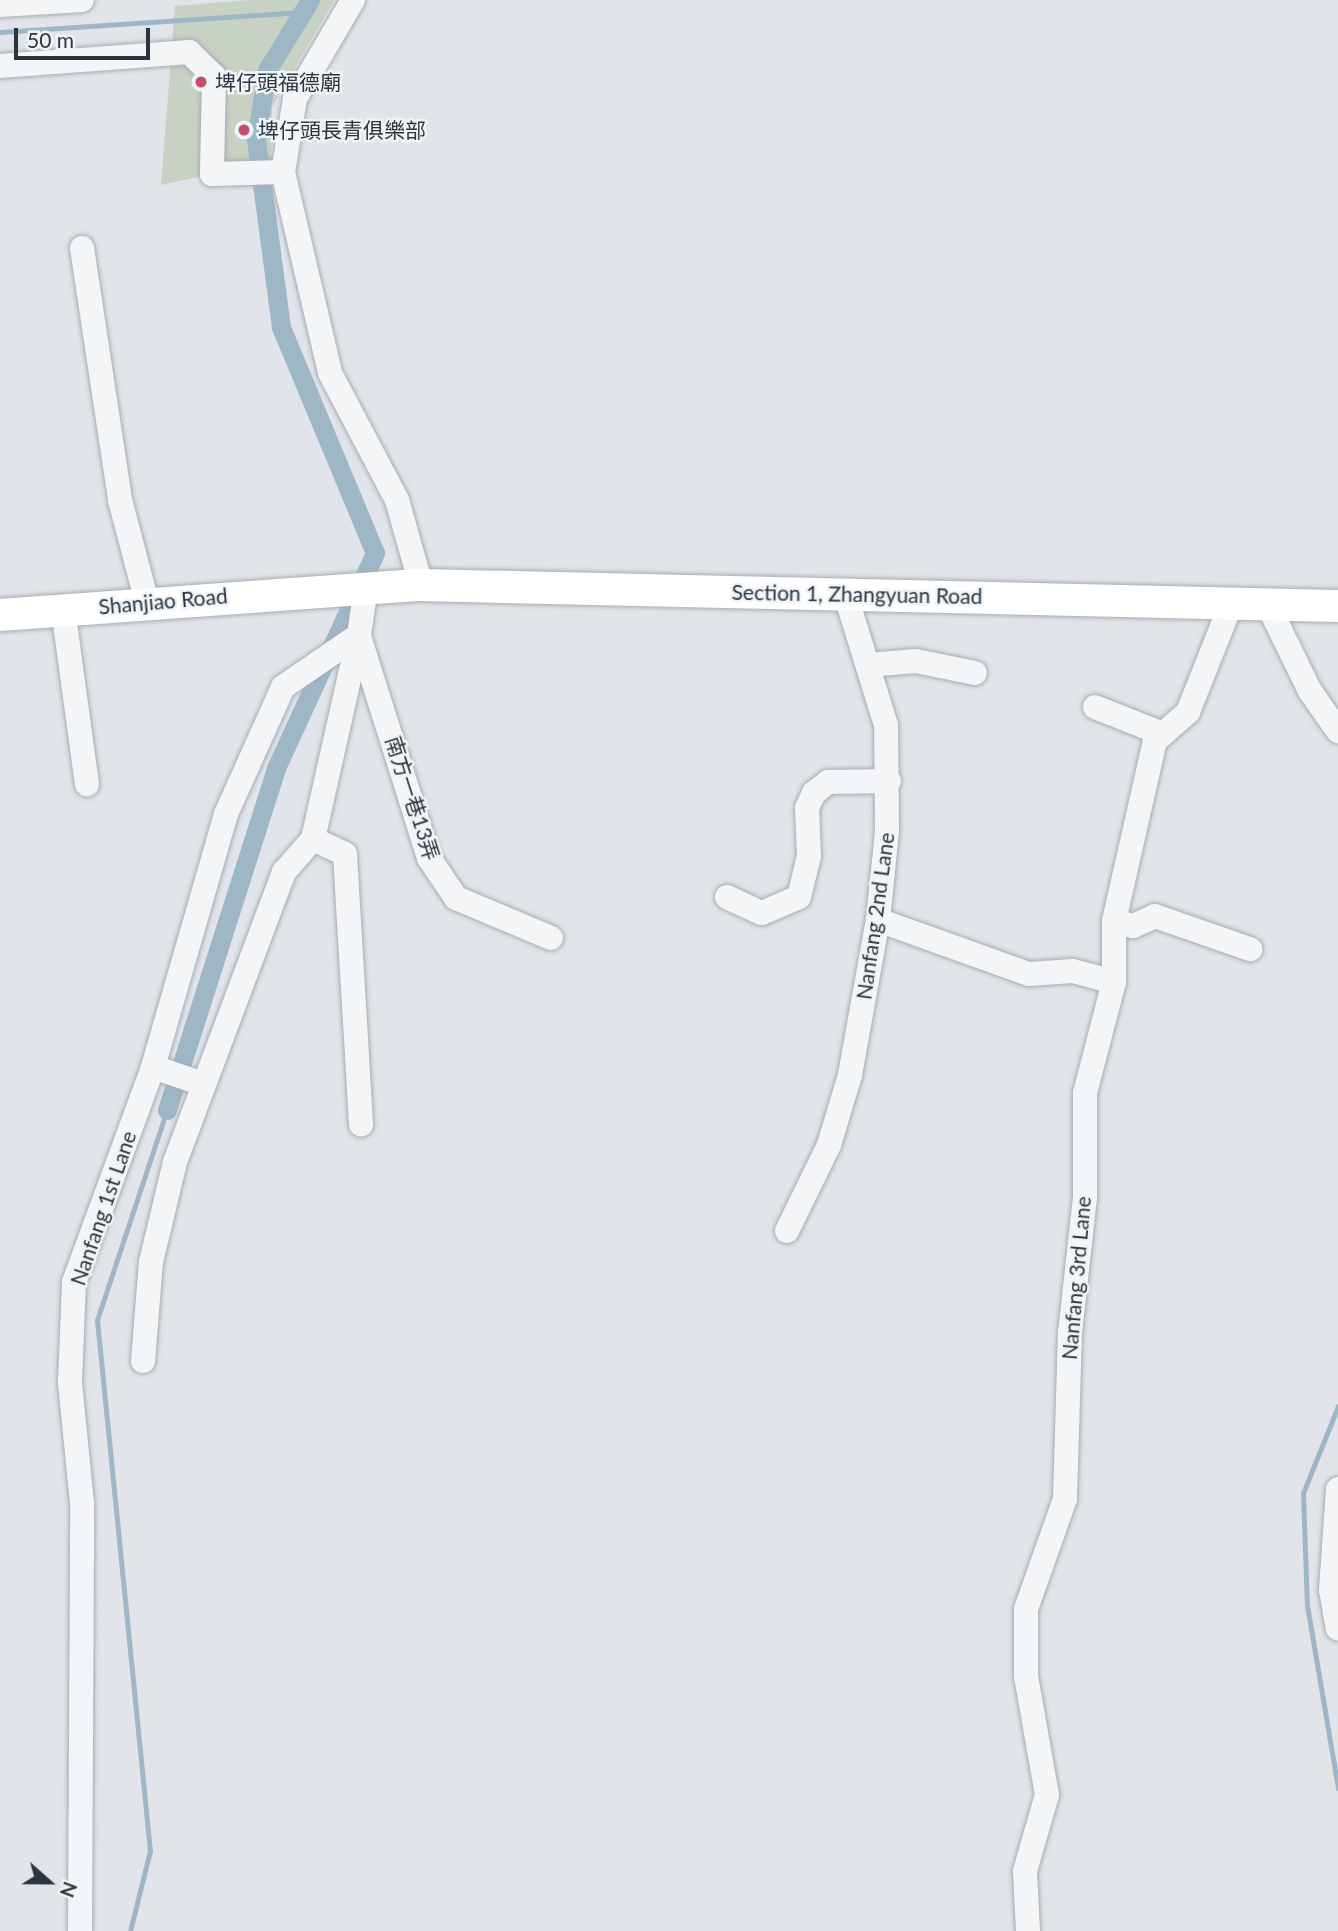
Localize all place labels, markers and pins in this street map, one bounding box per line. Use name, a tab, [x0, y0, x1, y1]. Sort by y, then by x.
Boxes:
place label: 埤仔頭福德廟	[215, 69, 341, 95]
marker: 埤仔頭福德廟	[193, 74, 209, 90]
place label: 埤仔頭長青俱樂部	[258, 117, 426, 143]
marker: 埤仔頭長青俱樂部	[236, 122, 252, 138]

